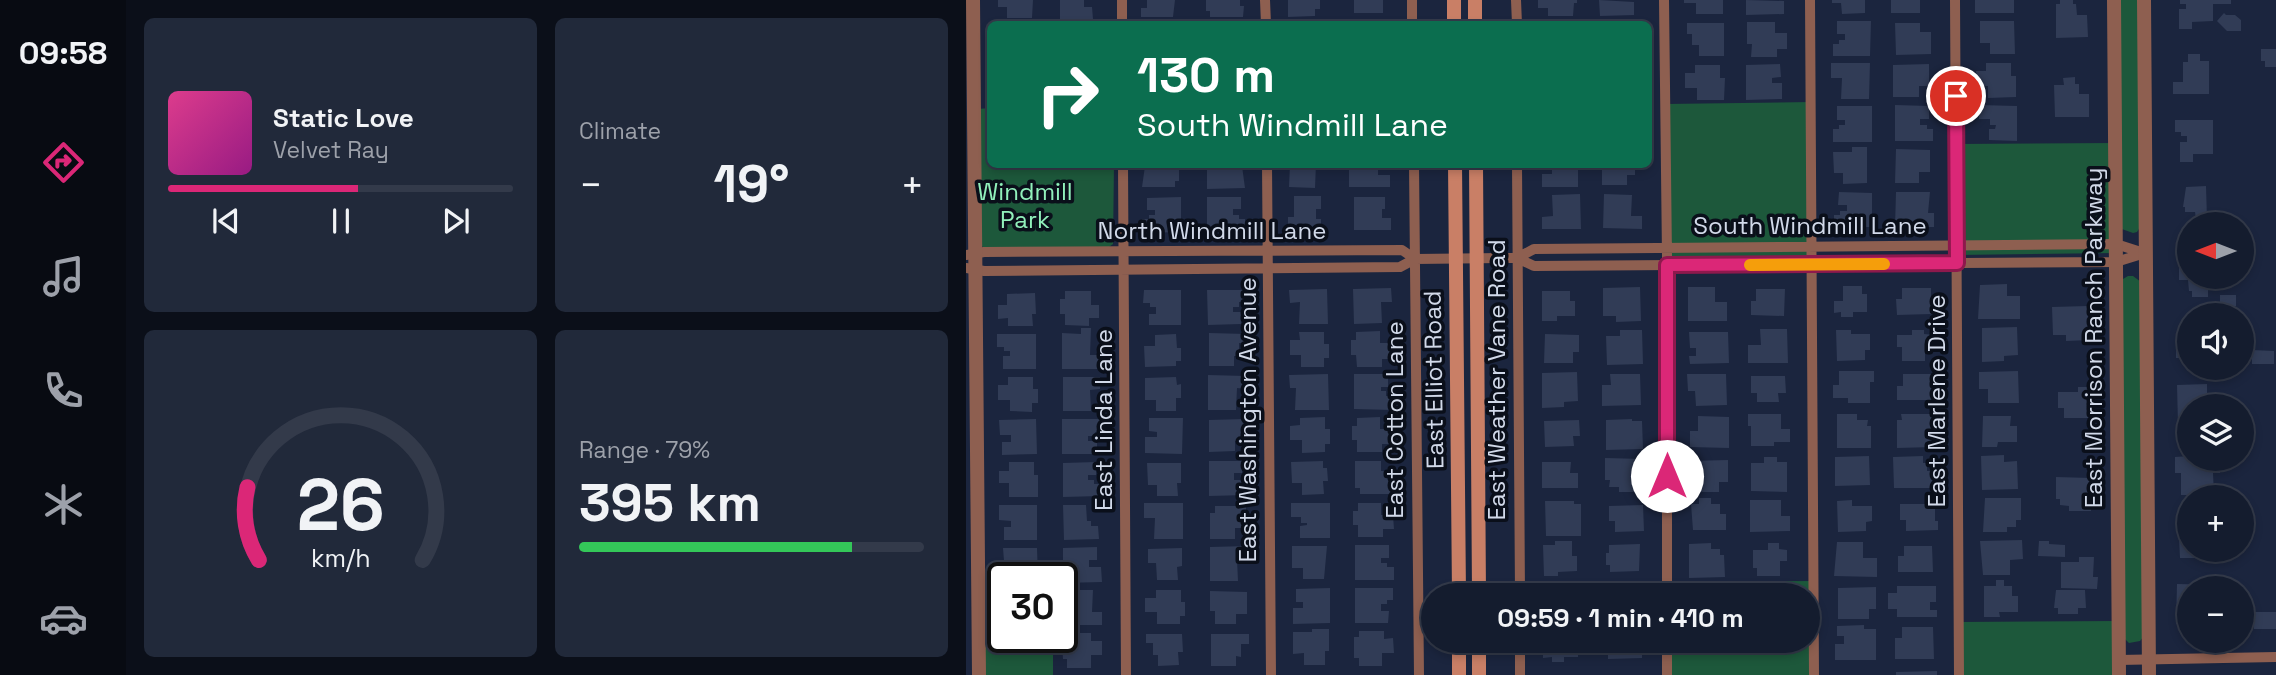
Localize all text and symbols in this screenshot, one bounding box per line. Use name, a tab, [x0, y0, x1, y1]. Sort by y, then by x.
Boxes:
text: 09:58	[19, 33, 107, 73]
text: 130 m	[1137, 44, 1275, 106]
icon: right	[1022, 49, 1113, 140]
pin	[1926, 66, 1986, 126]
icon: arrive	[1937, 77, 1975, 115]
text: Static Love	[273, 101, 414, 135]
text: South Windmill Lane	[1137, 105, 1448, 145]
text: Climate	[579, 116, 661, 146]
text: Velvet Ray	[273, 135, 389, 165]
icon: directions	[39, 138, 88, 187]
text: 19°	[713, 151, 790, 217]
text: −	[579, 161, 603, 209]
text: +	[900, 161, 924, 209]
street label: East Morrison Ranch Parkway	[2078, 168, 2109, 508]
park label: Windmill Park	[977, 176, 1073, 235]
icon: previous	[207, 202, 245, 240]
icon: pause	[322, 202, 360, 240]
icon: next	[437, 202, 475, 240]
street label: South Windmill Lane	[1693, 210, 1927, 241]
north arrow	[2177, 212, 2254, 289]
map controls	[2177, 212, 2254, 653]
street label: North Windmill Lane	[1098, 215, 1326, 246]
street label: East Weather Vane Road	[1481, 239, 1512, 521]
icon: music	[39, 252, 88, 301]
street label: East Washington Avenue	[1232, 277, 1263, 563]
street label: East Elliot Road	[1416, 291, 1451, 469]
street label: East Marlene Drive	[1921, 294, 1952, 508]
button: sound	[2177, 303, 2254, 380]
street label: East Cotton Lane	[1379, 321, 1410, 519]
street label: East Linda Lane	[1088, 329, 1119, 511]
icon: phone	[39, 366, 88, 415]
button: layers	[2177, 394, 2254, 471]
text: Range · 79%	[579, 435, 710, 465]
position arrow	[1630, 439, 1704, 513]
text: 26	[296, 458, 385, 551]
text: 395 km	[579, 470, 761, 536]
icon: climate	[39, 480, 88, 529]
button: +	[2177, 485, 2254, 562]
text: km/h	[311, 541, 370, 573]
speed limit sign: 30	[987, 562, 1078, 653]
button: −	[2177, 576, 2254, 653]
icon: car	[39, 594, 88, 643]
text: 09:59 · 1 min · 410 m	[1497, 601, 1744, 635]

